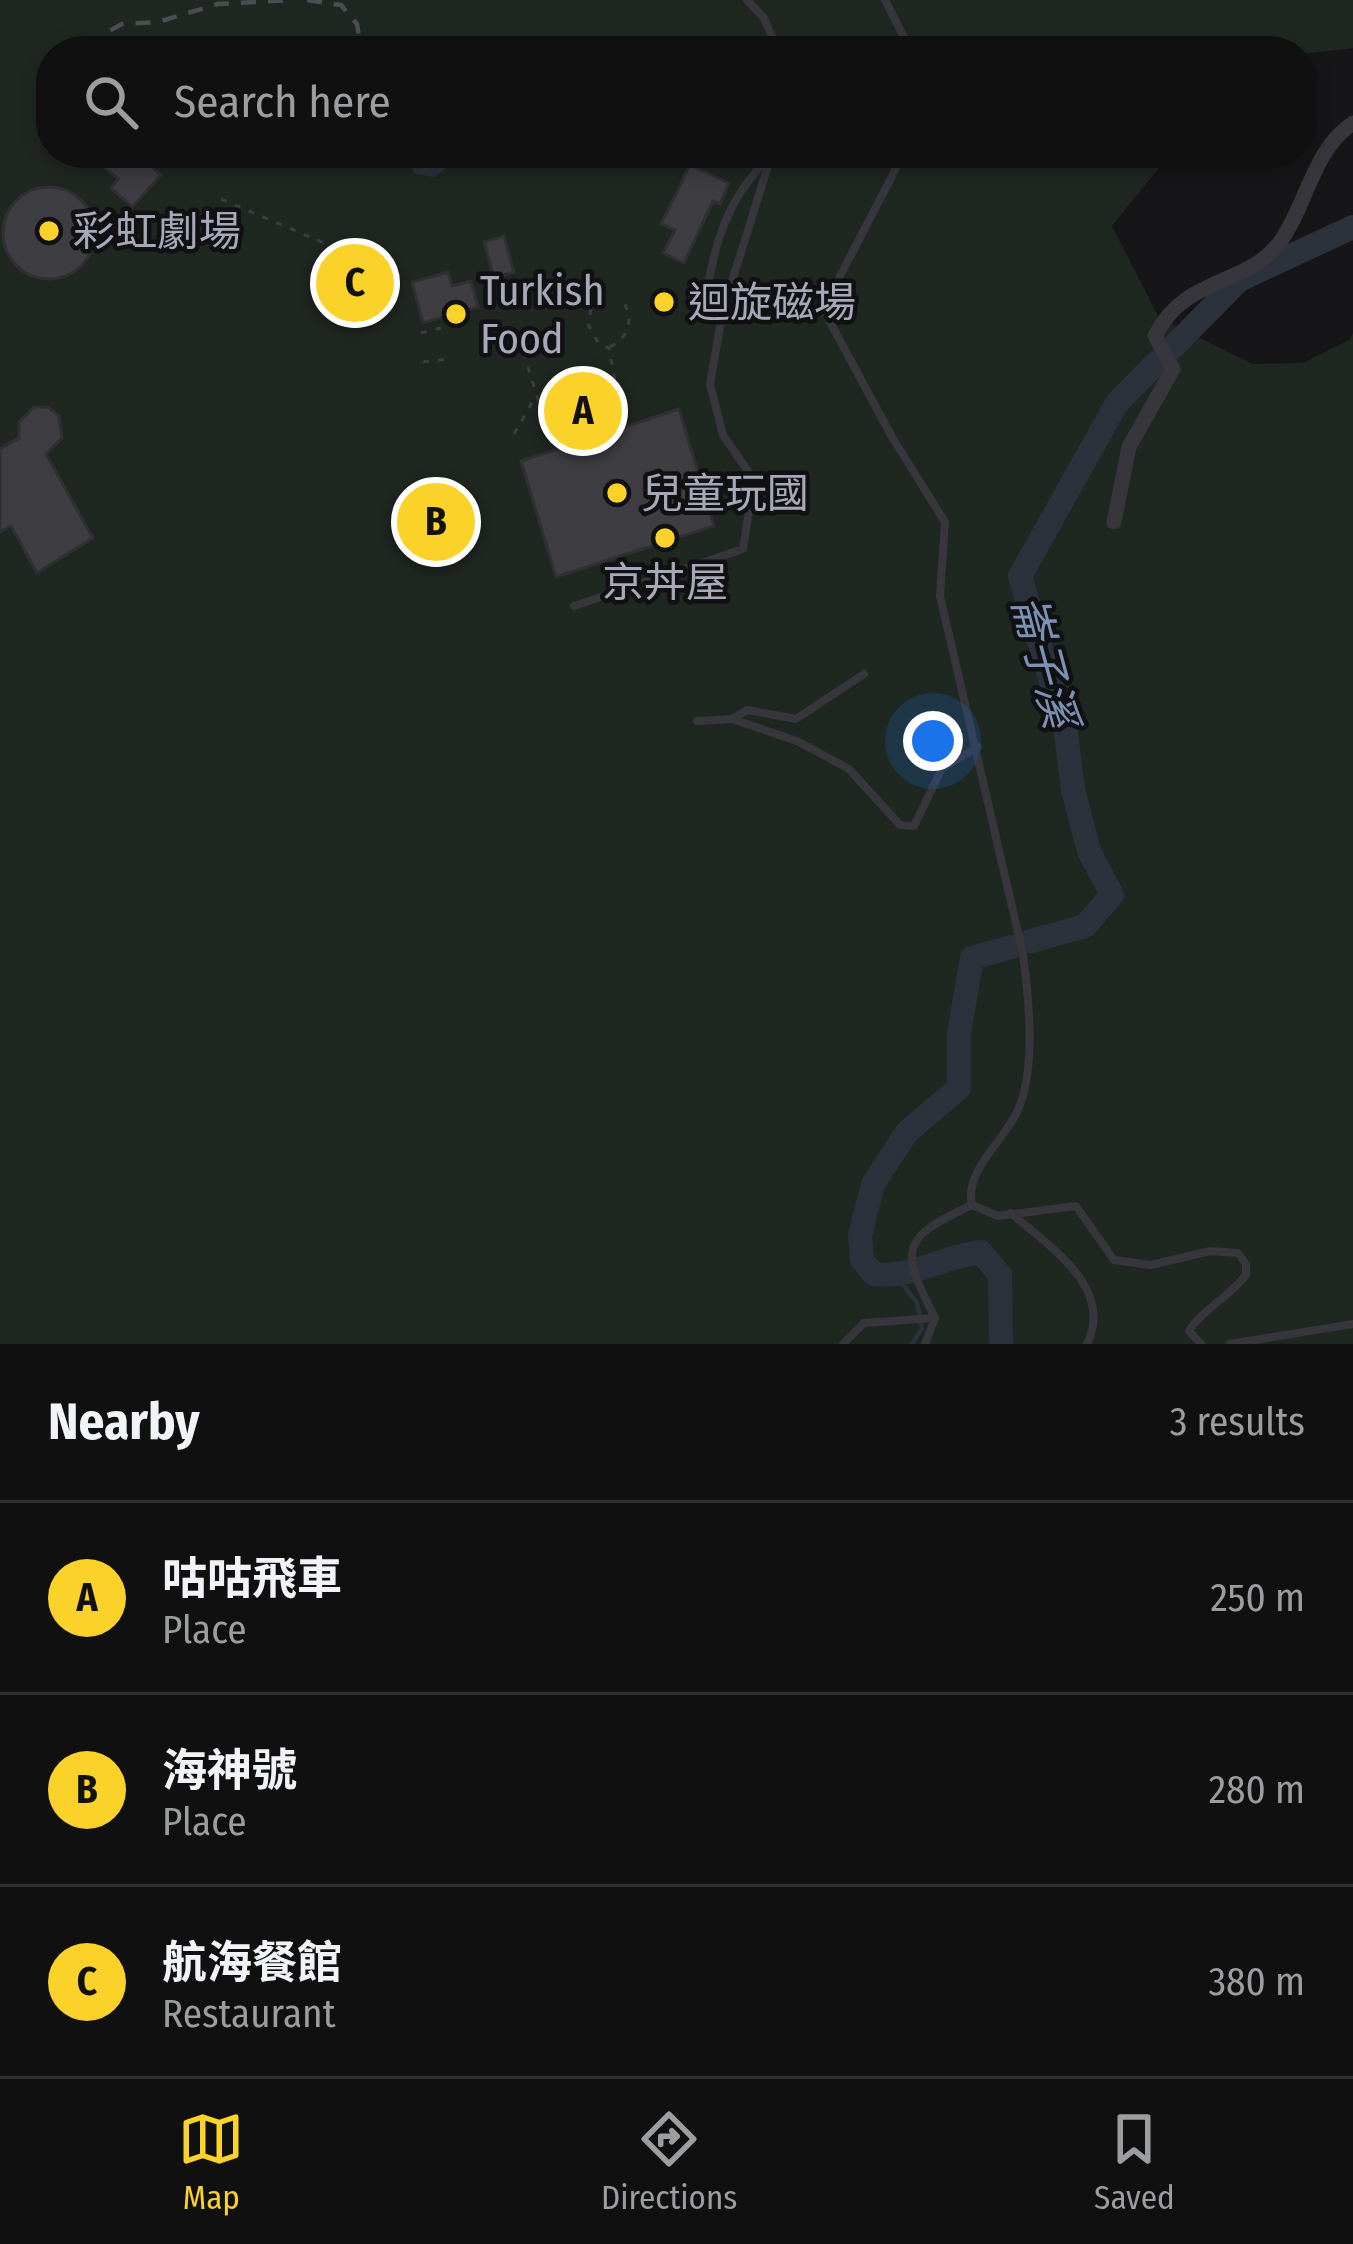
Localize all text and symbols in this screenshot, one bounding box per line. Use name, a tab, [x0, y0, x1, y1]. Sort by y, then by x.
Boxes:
search box	[36, 36, 1317, 168]
icon: search	[78, 69, 144, 135]
text: Search here	[174, 75, 391, 129]
place label: 彩虹劇場	[73, 207, 241, 257]
marker: 彩虹劇場	[36, 218, 62, 244]
pin: C	[316, 238, 394, 328]
place label: Turkish Food	[480, 266, 605, 364]
place label: 迴旋磁場	[688, 278, 856, 328]
marker: 迴旋磁場	[651, 289, 677, 315]
marker: Turkish Food	[443, 301, 469, 327]
pin: A	[544, 366, 622, 456]
place label: 兒童玩國	[641, 469, 809, 519]
pin: B	[397, 477, 475, 567]
marker: 兒童玩國	[604, 480, 630, 506]
marker: 京丼屋	[652, 525, 678, 551]
place label: 京丼屋	[602, 558, 728, 608]
water label: 崙子溪	[1000, 589, 1089, 739]
your location	[903, 711, 963, 771]
text: Nearby	[48, 1391, 200, 1453]
text: 3 results	[1170, 1399, 1305, 1445]
text: 咕咕飛車	[162, 1552, 342, 1606]
text: A	[76, 1575, 98, 1621]
text: 250 m	[1210, 1575, 1305, 1621]
text: Place	[162, 1607, 246, 1653]
text: 海神號	[162, 1744, 297, 1798]
text: B	[76, 1767, 98, 1813]
text: 280 m	[1209, 1767, 1305, 1813]
text: Place	[162, 1799, 246, 1845]
text: 航海餐館	[162, 1936, 342, 1990]
text: C	[77, 1959, 97, 2005]
text: 380 m	[1208, 1959, 1305, 2005]
text: Restaurant	[162, 1991, 335, 2037]
tab: Map	[178, 2106, 244, 2218]
tab: Directions	[601, 2106, 737, 2218]
tab: Saved	[1094, 2106, 1175, 2218]

